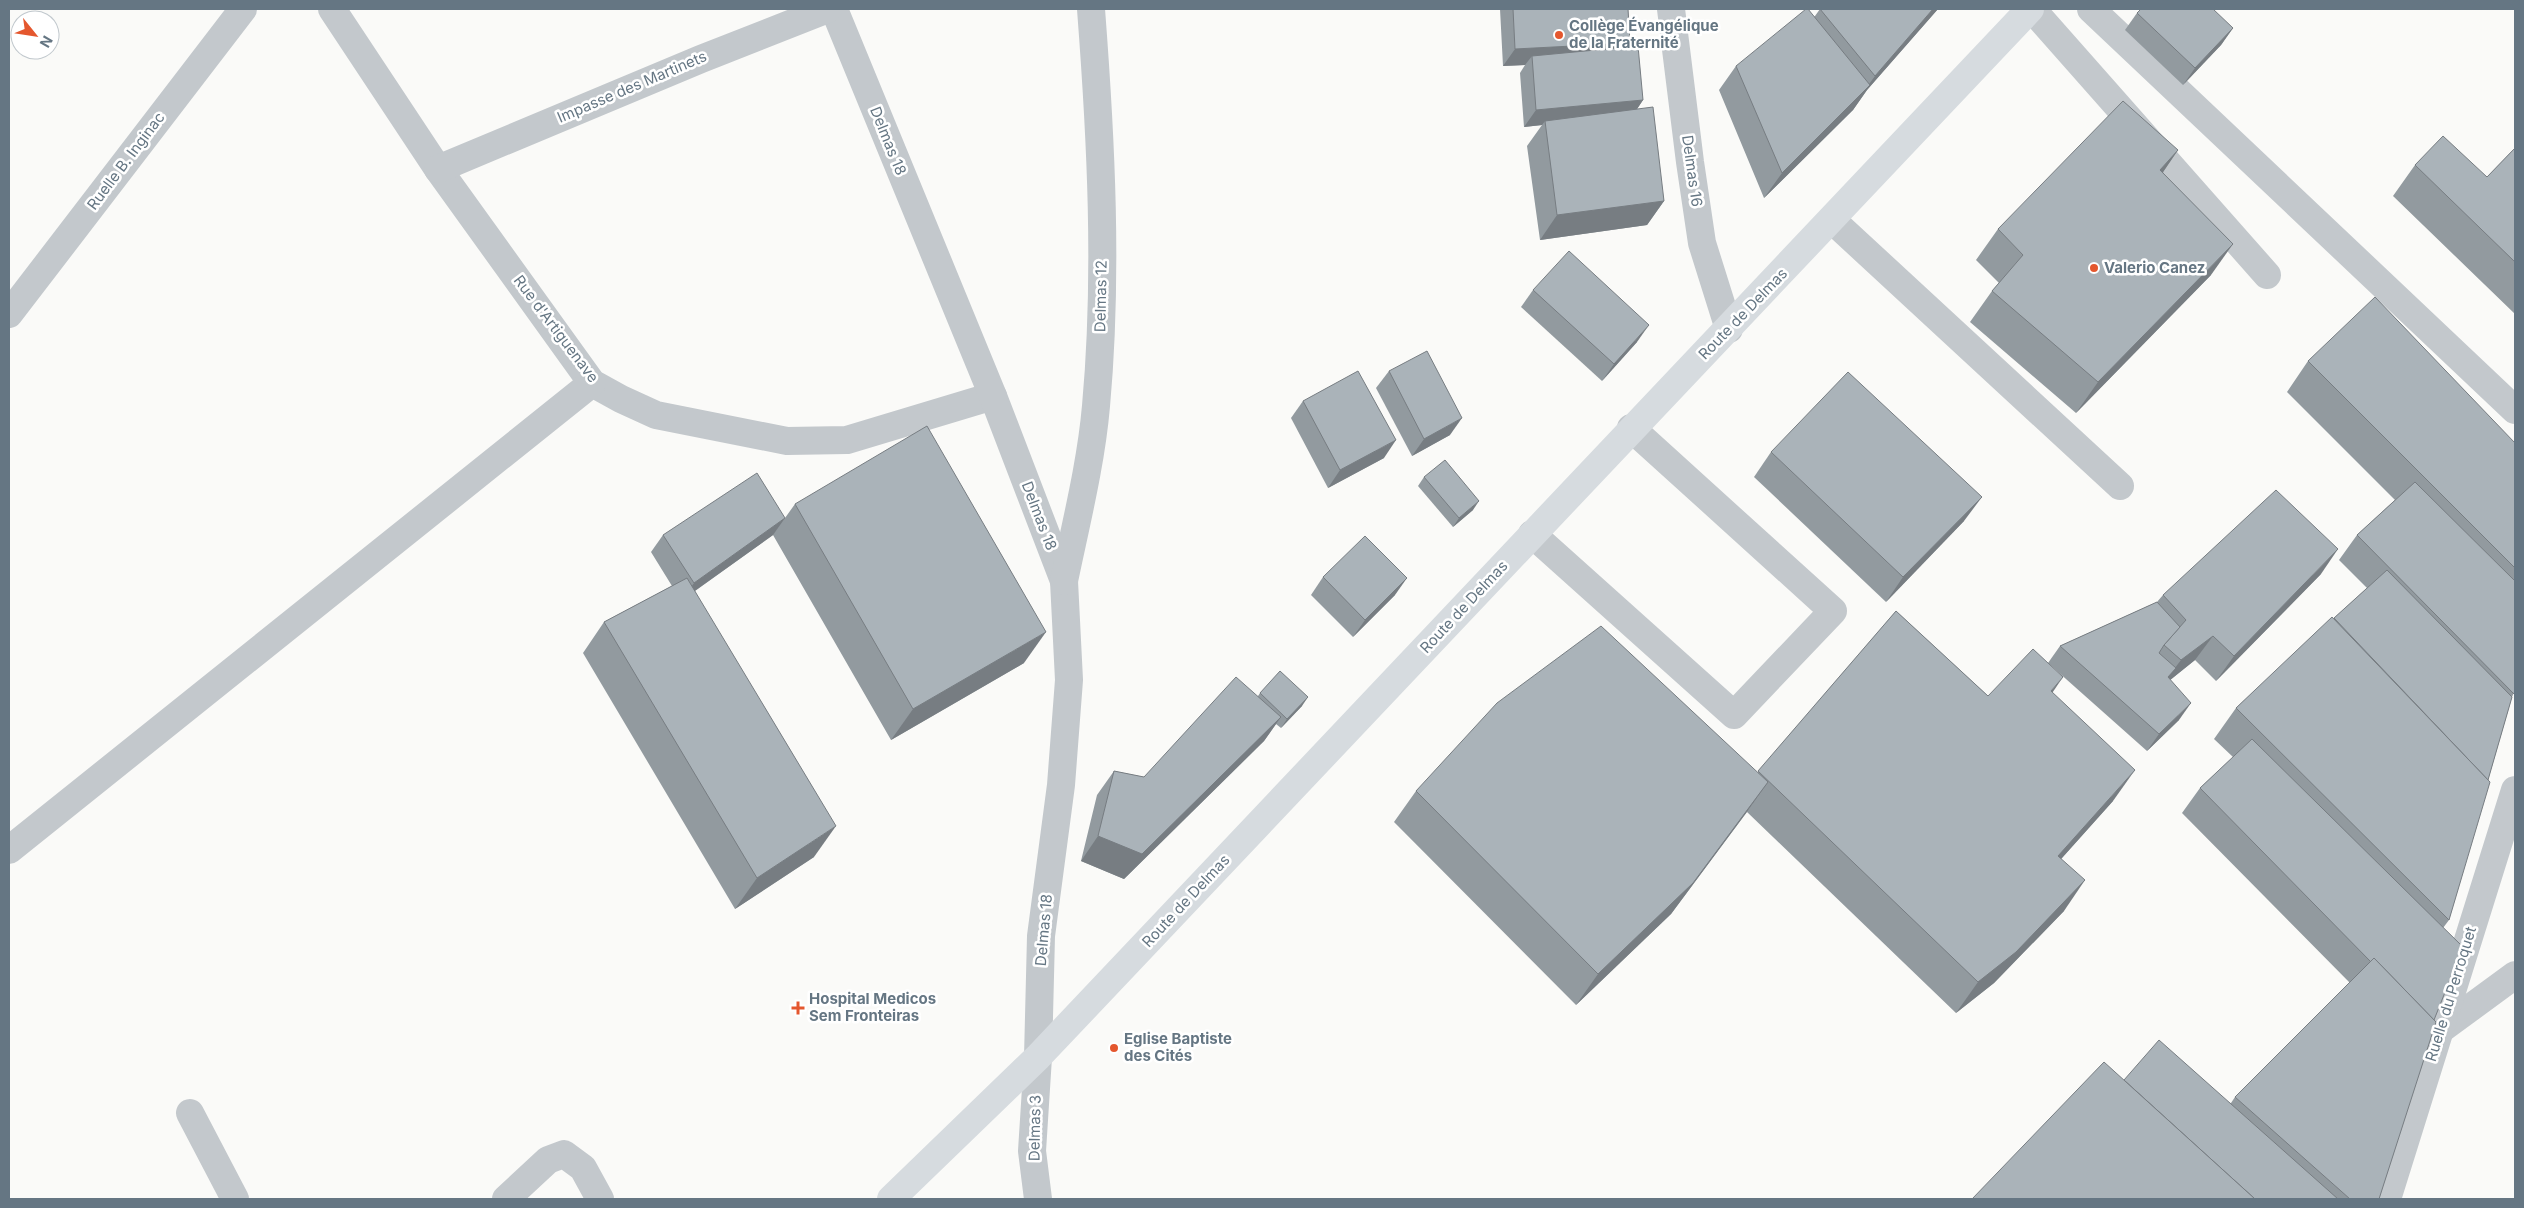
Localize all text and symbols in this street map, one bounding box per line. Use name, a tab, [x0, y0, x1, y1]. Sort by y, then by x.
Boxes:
north arrow	[10, 10, 60, 60]
place label: Collège Évangélique de la Fraternité	[1569, 16, 1719, 52]
marker: Collège Évangélique de la Fraternité	[1553, 29, 1565, 41]
text: N	[37, 33, 57, 51]
street label: Impasse des Martinets	[554, 46, 709, 127]
street label: Delmas 18	[866, 104, 911, 178]
street label: Ruelle B. Inginac	[83, 108, 169, 213]
street label: Delmas 16	[1678, 134, 1707, 208]
place label: Valerio Canez	[2104, 258, 2205, 277]
street label: Delmas 12	[1090, 260, 1111, 332]
marker: Valerio Canez	[2088, 262, 2100, 274]
street label: Route de Delmas	[1694, 264, 1791, 363]
street label: Rue d'Artiguenave	[510, 271, 603, 386]
street label: Delmas 18	[1018, 479, 1061, 553]
street label: Route de Delmas	[1416, 556, 1512, 657]
street label: Route de Delmas	[1138, 850, 1234, 951]
street label: Delmas 18	[1031, 893, 1056, 967]
street label: Ruelle du Perroquet	[2421, 924, 2480, 1064]
place label: Hospital Medicos Sem Fronteiras	[809, 989, 936, 1025]
marker: Hospital Medicos Sem Fronteiras	[791, 1001, 805, 1015]
place label: Eglise Baptiste des Cités	[1124, 1029, 1232, 1065]
marker: Eglise Baptiste des Cités	[1108, 1042, 1120, 1054]
street label: Delmas 3	[1024, 1095, 1045, 1161]

